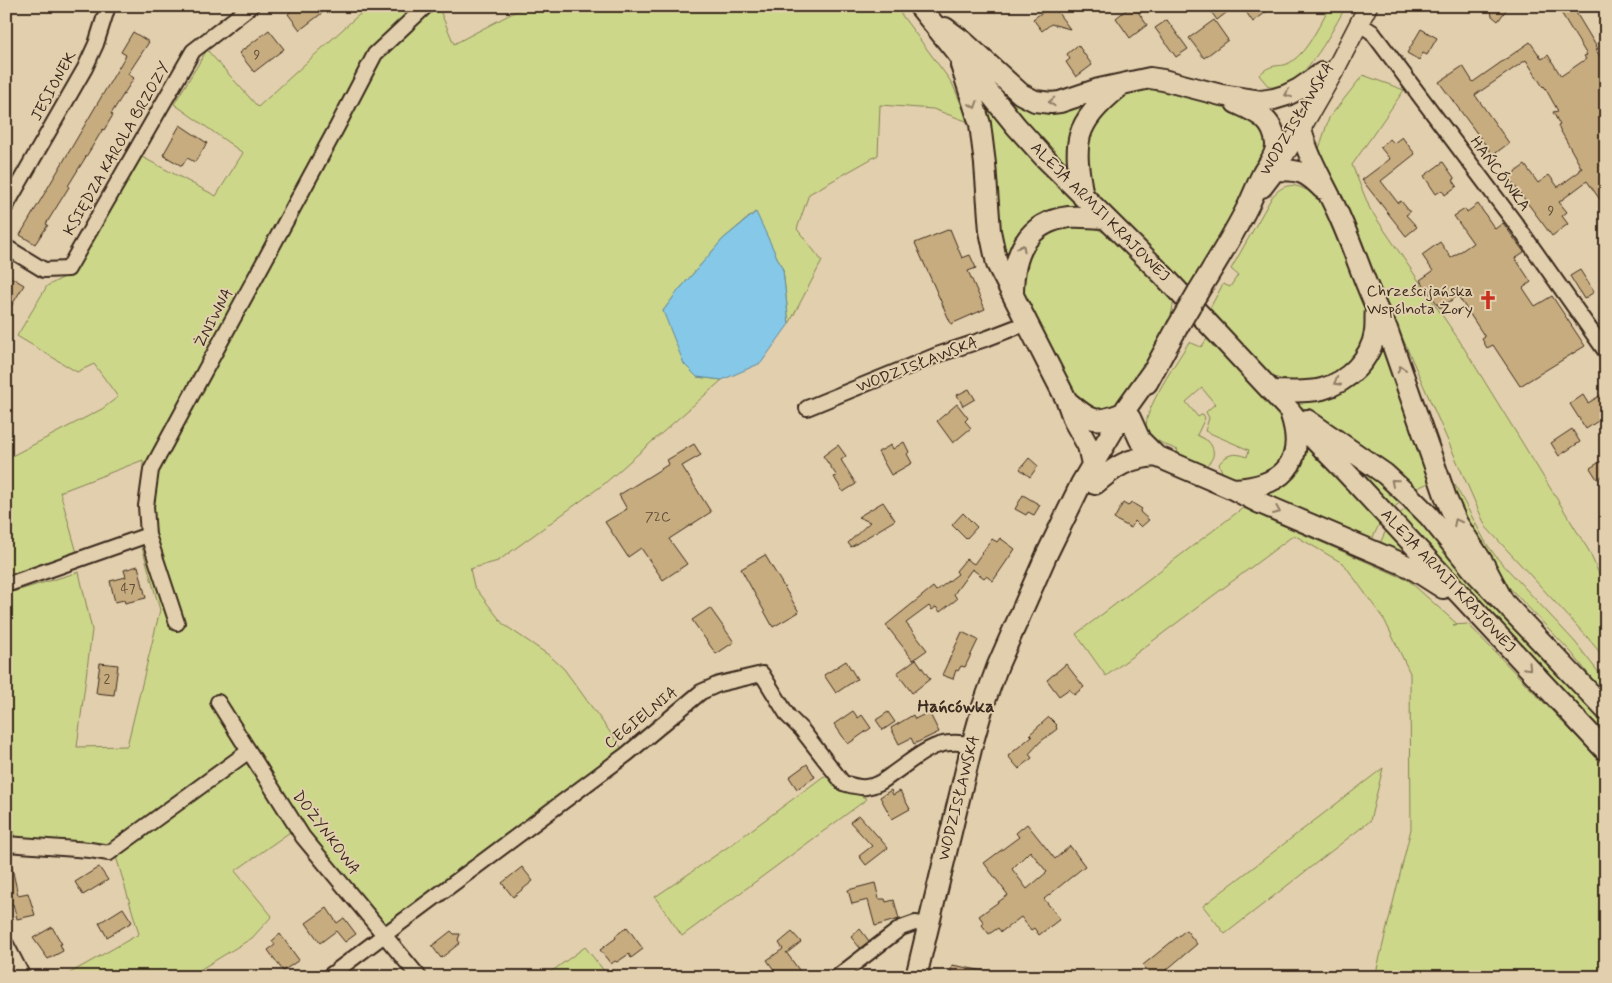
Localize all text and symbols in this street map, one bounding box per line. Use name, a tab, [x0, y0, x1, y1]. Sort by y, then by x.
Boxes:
house number: 9	[254, 46, 261, 64]
street label: JESIONEK	[26, 47, 82, 125]
street label: KSIĘDZA KAROLA BRZOZY	[59, 58, 175, 240]
street label: WODZISŁAWSKA	[1255, 59, 1339, 179]
one-way arrow	[1284, 88, 1293, 98]
one-way arrow	[1048, 97, 1056, 108]
one-way arrow	[968, 100, 978, 109]
street label: HAŃCÓWKA	[1465, 132, 1535, 216]
street label: ALEJA ARMII KRAJOWEJ	[1026, 138, 1174, 286]
house number: 9	[1548, 202, 1555, 220]
one-way arrow	[1016, 245, 1026, 254]
place label: Chrześcijańska Wspólnota Żory	[1366, 281, 1473, 320]
street label: ŻNIWNA	[190, 285, 238, 351]
church icon: Chrześcijańska Wspólnota Żory	[1477, 289, 1499, 311]
street label: WODZISŁAWSKA	[853, 332, 981, 398]
one-way arrow	[1397, 366, 1407, 374]
one-way arrow	[1333, 376, 1342, 386]
one-way arrow	[1390, 479, 1399, 488]
one-way arrow	[1272, 504, 1281, 515]
street label: ALEJA ARMII KRAJOWEJ	[1376, 505, 1520, 657]
house number: 72C	[645, 508, 671, 526]
one-way arrow	[1453, 518, 1463, 527]
house number: 47	[120, 580, 136, 598]
one-way arrow	[1522, 661, 1531, 670]
house number: 2	[104, 670, 111, 688]
street label: CEGIELNIA	[600, 682, 682, 754]
district label: Hańcówka	[918, 695, 994, 719]
street label: WODZISŁAWSKA	[933, 733, 985, 863]
street label: DOŻYNKOWA	[288, 787, 364, 879]

